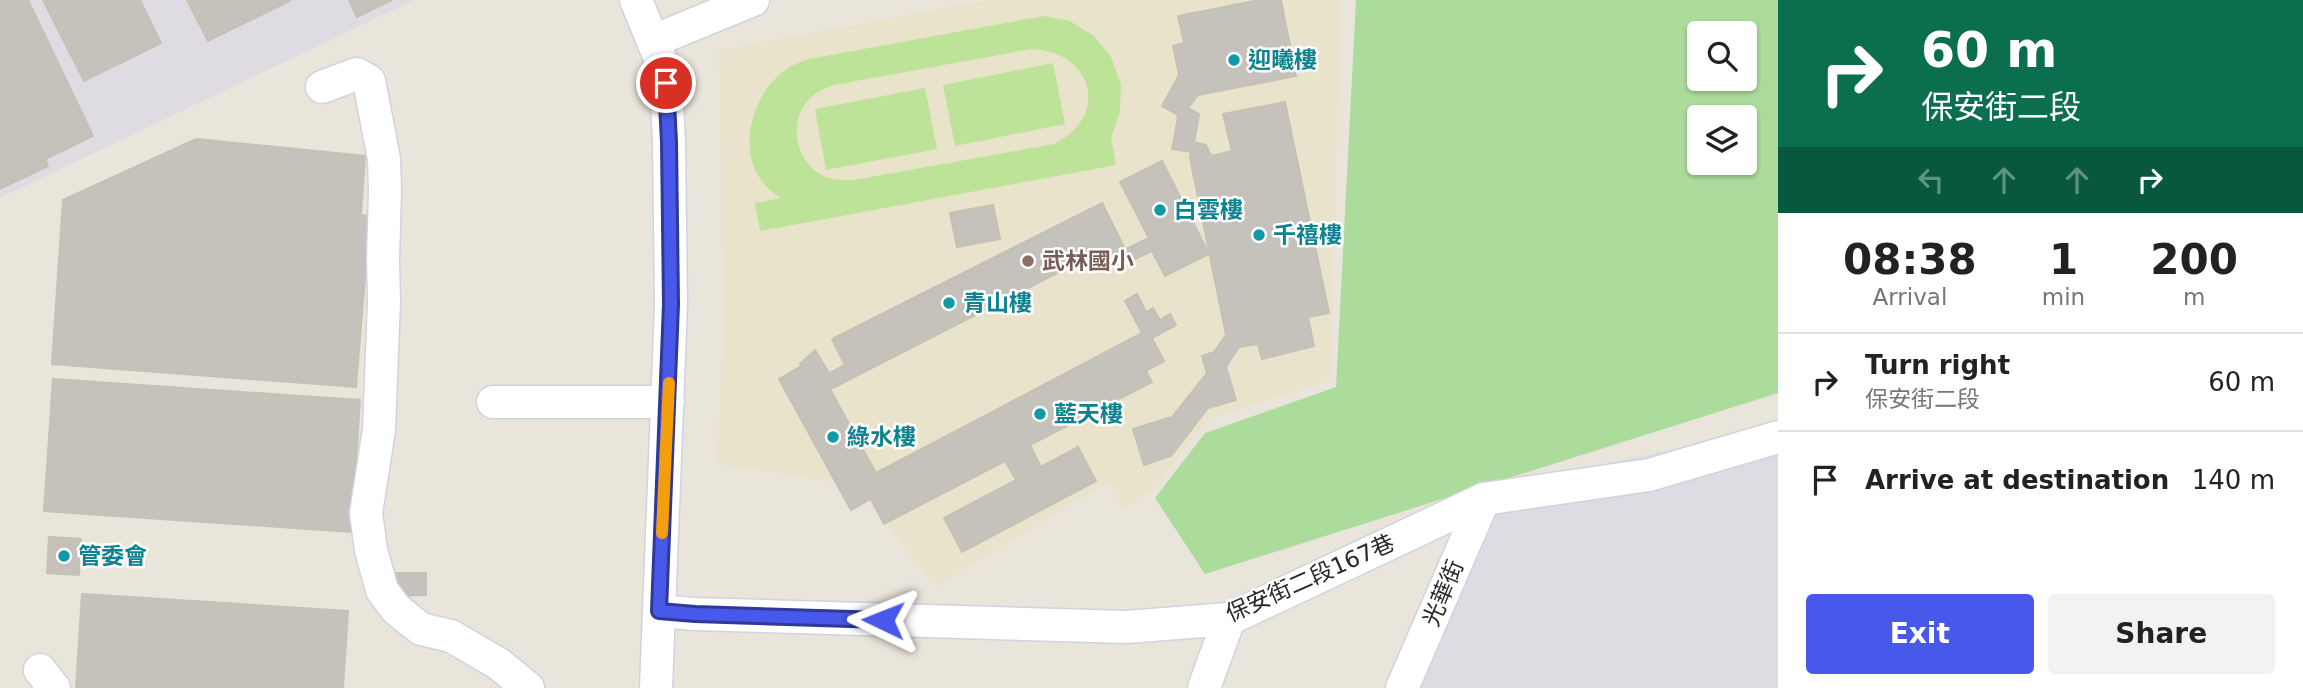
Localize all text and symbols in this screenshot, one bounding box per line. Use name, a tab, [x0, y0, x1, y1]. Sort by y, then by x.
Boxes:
map controls	[1687, 21, 1757, 175]
button: search	[1687, 21, 1757, 91]
text: 60 m	[1921, 22, 2057, 79]
icon: right	[1806, 28, 1897, 119]
place label: 迎曦樓	[1248, 47, 1317, 73]
marker: 迎曦樓	[1226, 52, 1242, 68]
pin	[636, 53, 696, 113]
icon: arrive	[647, 64, 685, 102]
text: 保安街二段	[1921, 88, 2081, 126]
button: layers	[1687, 105, 1757, 175]
icon: left	[1912, 161, 1950, 199]
icon: ahead	[1985, 161, 2023, 199]
icon: ahead	[2058, 161, 2096, 199]
icon: right	[2131, 161, 2169, 199]
place label: 白雲樓	[1174, 197, 1243, 223]
marker: 白雲樓	[1152, 202, 1168, 218]
place label: 千禧樓	[1273, 222, 1342, 248]
marker: 千禧樓	[1251, 227, 1267, 243]
text: 08:38	[1843, 235, 1977, 284]
text: 1	[2049, 235, 2078, 284]
text: 200	[2150, 235, 2238, 284]
place label: 武林國小	[1042, 248, 1134, 274]
marker: 武林國小	[1020, 253, 1036, 269]
text: Arrival	[1873, 284, 1947, 310]
text: min	[2042, 284, 2085, 310]
text: m	[2183, 284, 2205, 310]
place label: 青山樓	[963, 290, 1032, 316]
marker: 青山樓	[941, 295, 957, 311]
text: Turn right	[1865, 350, 2010, 380]
icon: right	[1806, 363, 1844, 401]
text: 60 m	[2208, 367, 2275, 397]
text: 保安街二段	[1865, 386, 1980, 412]
place label: 藍天樓	[1054, 401, 1123, 427]
marker: 藍天樓	[1032, 406, 1048, 422]
place label: 綠水樓	[847, 424, 916, 450]
marker: 綠水樓	[825, 429, 841, 445]
icon: arrive	[1806, 461, 1844, 499]
text: Arrive at destination	[1865, 465, 2169, 495]
text: 140 m	[2192, 465, 2275, 495]
street label: 保安街二段167巷	[1222, 529, 1398, 627]
place label: 管委會	[78, 543, 147, 569]
marker: 管委會	[56, 548, 72, 564]
street label: 光華街	[1418, 556, 1468, 630]
position arrow	[846, 583, 920, 657]
button: Exit	[1806, 594, 2034, 674]
button: Share	[2048, 594, 2275, 674]

